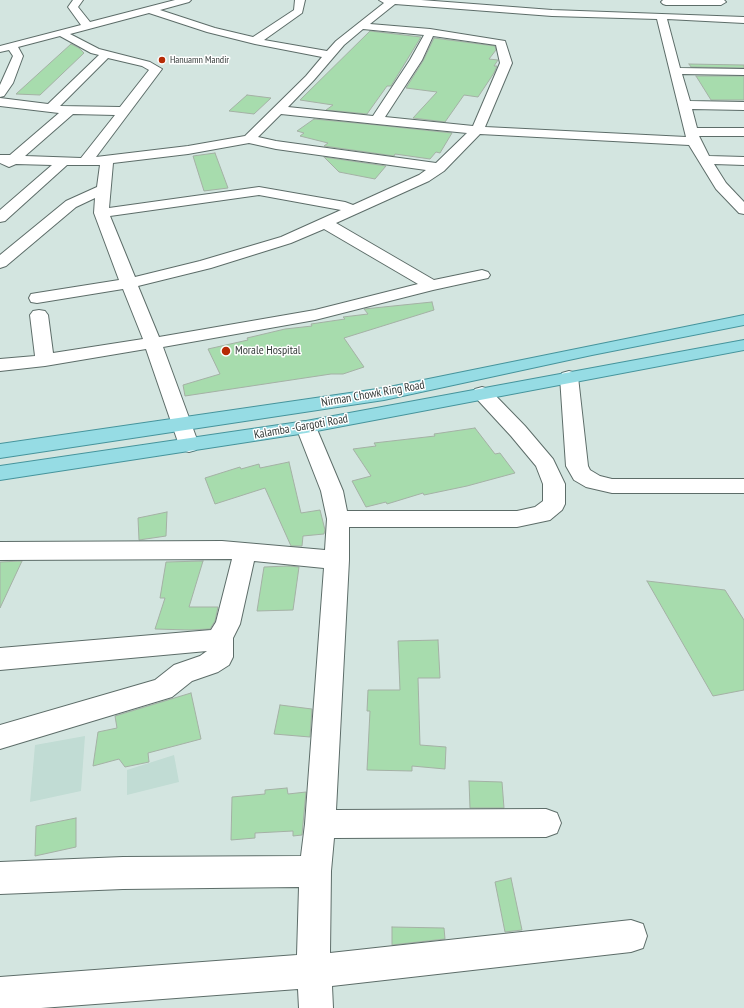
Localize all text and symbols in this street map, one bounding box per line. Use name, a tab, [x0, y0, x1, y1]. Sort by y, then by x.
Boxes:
place label: Hanuamn Mandir	[170, 54, 229, 66]
marker: Hanuamn Mandir	[157, 55, 167, 65]
place label: Morale Hospital	[235, 344, 301, 358]
marker: Morale Hospital	[220, 345, 232, 357]
street label: Nirman Chowk Ring Road	[320, 378, 426, 410]
street label: Kalamba -Gargoti Road	[253, 412, 349, 442]

